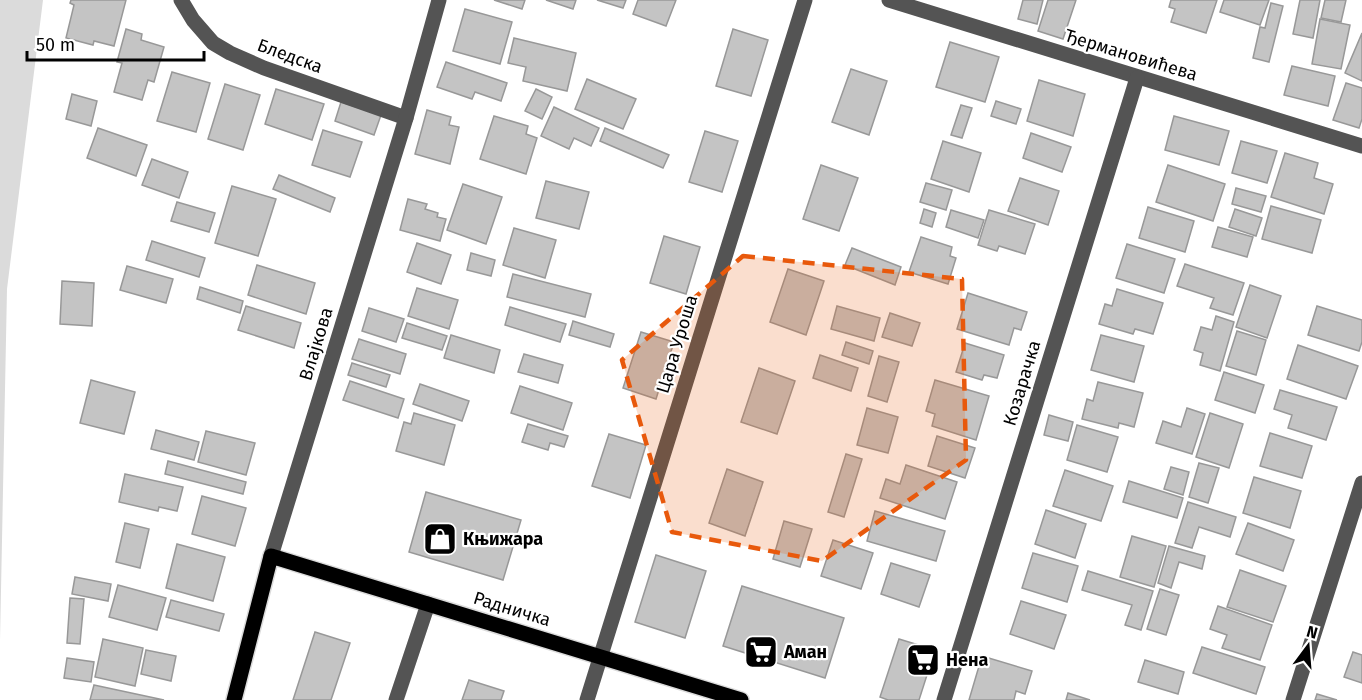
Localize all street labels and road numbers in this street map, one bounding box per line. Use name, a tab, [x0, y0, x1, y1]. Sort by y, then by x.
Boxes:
street label: Ђермановићева	[1062, 24, 1200, 86]
street label: Бледска	[254, 34, 326, 78]
street label: Цара Уроша	[652, 292, 702, 396]
street label: Влајкова	[294, 305, 338, 383]
street label: Козарачка	[999, 338, 1045, 428]
street label: Радничка	[471, 587, 553, 631]

